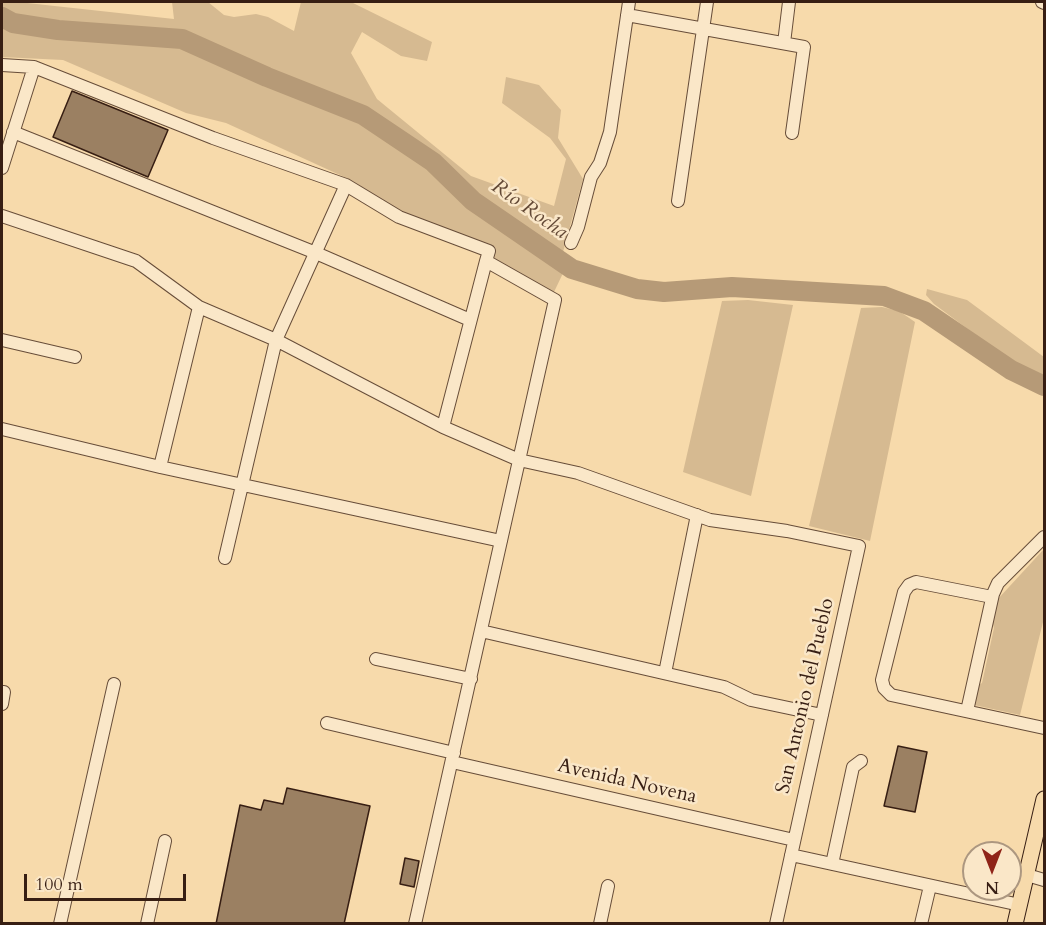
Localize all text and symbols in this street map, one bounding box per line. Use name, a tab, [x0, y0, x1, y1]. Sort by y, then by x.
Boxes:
water label: Río Rocha	[486, 175, 572, 245]
street label: San Antonio del Pueblo	[772, 596, 840, 796]
street label: Avenida Novena	[555, 754, 699, 810]
north arrow	[962, 841, 1022, 901]
scale bar	[27, 862, 189, 900]
text: 100 m	[35, 872, 83, 897]
text: N	[985, 876, 999, 898]

